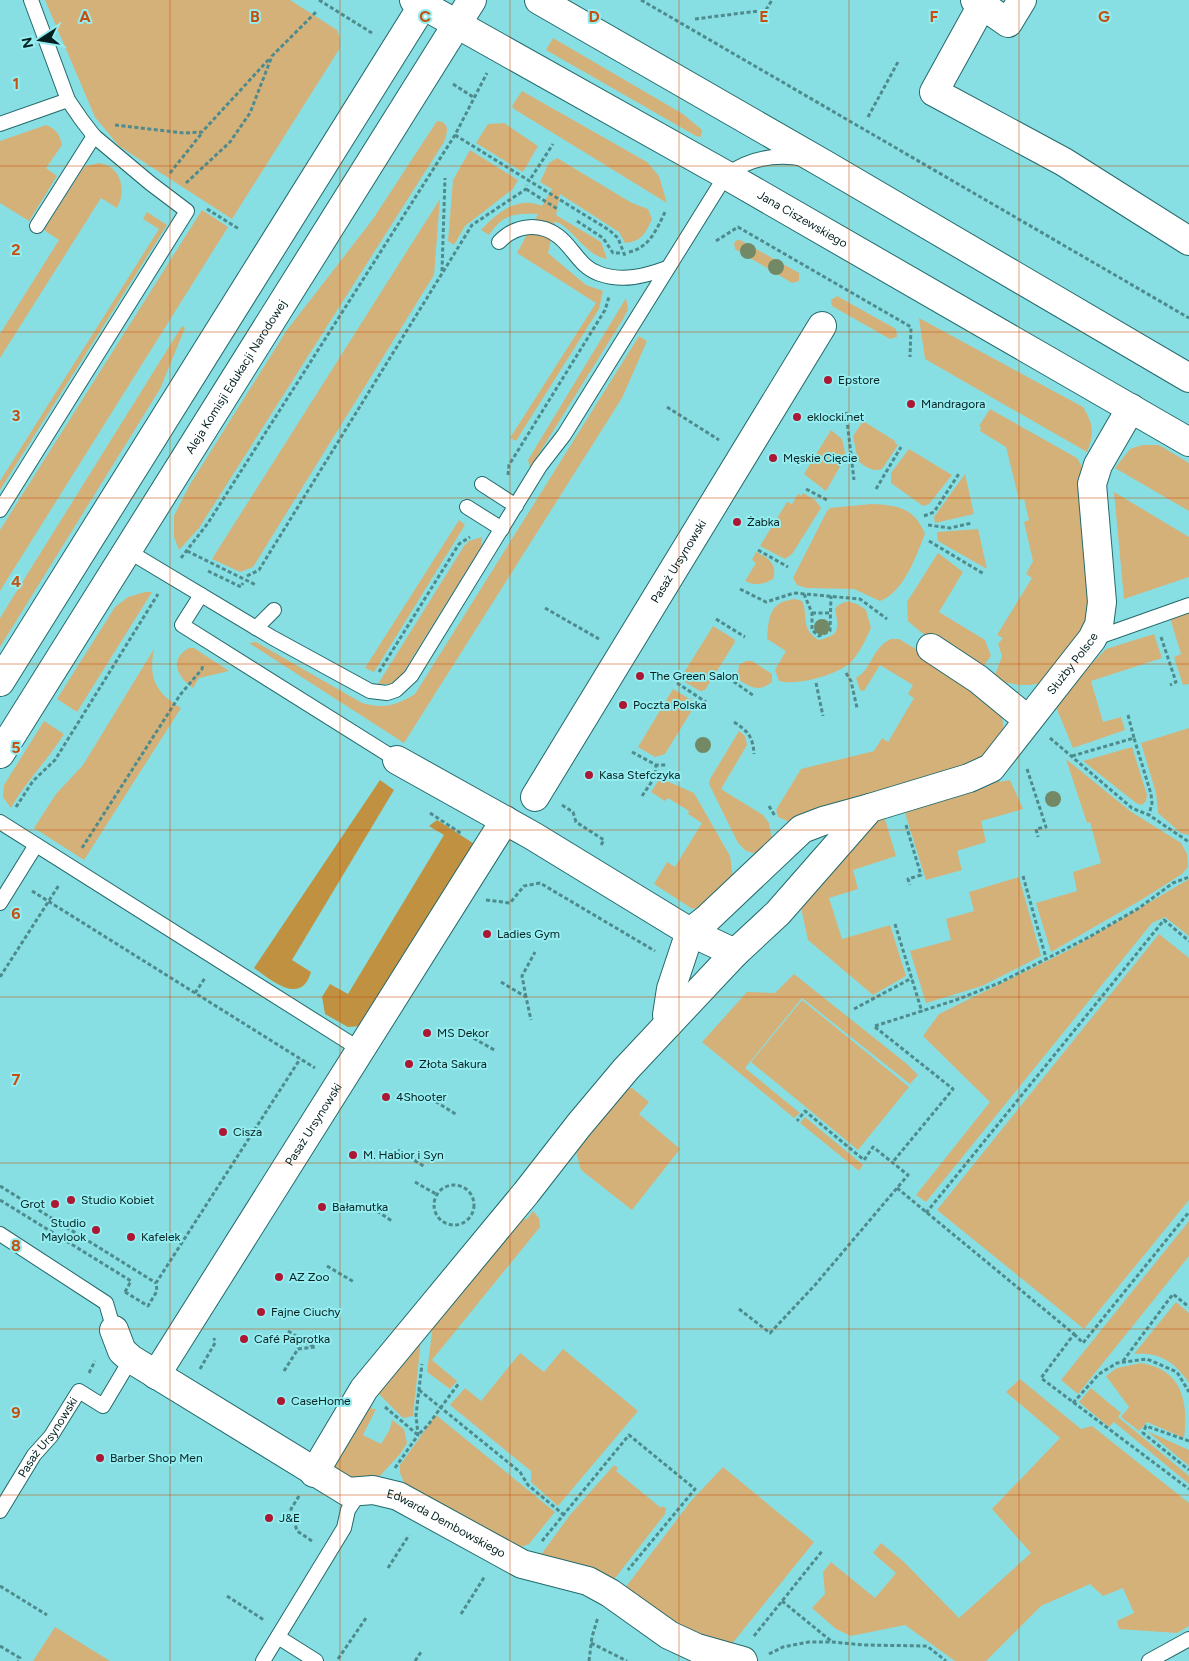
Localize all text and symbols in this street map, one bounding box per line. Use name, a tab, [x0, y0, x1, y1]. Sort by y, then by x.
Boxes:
text: A	[79, 7, 91, 26]
text: B	[250, 7, 260, 26]
text: C	[419, 7, 431, 26]
text: D	[588, 7, 600, 26]
text: E	[759, 7, 769, 26]
text: F	[930, 7, 939, 26]
text: G	[1098, 7, 1110, 26]
north arrow	[15, 15, 65, 65]
text: N	[18, 36, 37, 50]
text: 1	[13, 74, 19, 93]
street label: Jana Ciszewskiego	[755, 188, 850, 251]
text: 2	[11, 240, 21, 259]
street label: Aleja Komisji Edukacji Narodowej	[183, 297, 290, 456]
place label: Epstore	[838, 373, 880, 387]
marker: Epstore	[822, 374, 834, 386]
place label: Mandragora	[921, 397, 985, 411]
marker: Mandragora	[905, 398, 917, 410]
text: 3	[12, 406, 21, 425]
place label: eklocki.net	[807, 410, 865, 424]
marker: eklocki.net	[791, 411, 803, 423]
place label: Męskie Cięcie	[783, 451, 858, 465]
marker: Męskie Cięcie	[767, 452, 779, 464]
place label: Żabka	[747, 515, 780, 529]
marker: Żabka	[731, 516, 743, 528]
street label: Pasaż Ursynowski	[648, 517, 709, 606]
text: 4	[11, 572, 21, 591]
street label: Służby Polsce	[1044, 630, 1101, 697]
place label: The Green Salon	[650, 669, 739, 683]
marker: The Green Salon	[634, 670, 646, 682]
place label: Poczta Polska	[633, 698, 707, 712]
marker: Poczta Polska	[617, 699, 629, 711]
text: 5	[11, 738, 21, 757]
place label: Kasa Stefczyka	[599, 768, 680, 782]
marker: Kasa Stefczyka	[583, 769, 595, 781]
text: 6	[11, 904, 21, 923]
place label: Ladies Gym	[497, 927, 560, 941]
marker: Ladies Gym	[481, 928, 493, 940]
place label: MS Dekor	[437, 1026, 489, 1040]
marker: MS Dekor	[421, 1027, 433, 1039]
place label: Złota Sakura	[419, 1057, 487, 1071]
marker: Złota Sakura	[403, 1058, 415, 1070]
text: 7	[12, 1070, 21, 1089]
street label: Pasaż Ursynowski	[282, 1080, 345, 1168]
place label: 4Shooter	[396, 1090, 447, 1104]
marker: 4Shooter	[380, 1091, 392, 1103]
place label: Cisza	[233, 1125, 262, 1139]
marker: Cisza	[217, 1126, 229, 1138]
place label: M. Habior i Syn	[363, 1148, 444, 1162]
marker: M. Habior i Syn	[347, 1149, 359, 1161]
place label: Studio Kobiet	[81, 1193, 155, 1207]
marker: Studio Kobiet	[65, 1194, 77, 1206]
place label: Grot	[20, 1197, 45, 1211]
marker: Grot	[49, 1198, 61, 1210]
place label: Bałamutka	[332, 1200, 388, 1214]
marker: Bałamutka	[316, 1201, 328, 1213]
place label: Studio Maylook	[41, 1216, 86, 1244]
marker: Studio Maylook	[90, 1224, 102, 1236]
place label: Kafelek	[141, 1230, 180, 1244]
marker: Kafelek	[125, 1231, 137, 1243]
text: 8	[11, 1236, 21, 1255]
place label: AZ Zoo	[289, 1270, 329, 1284]
marker: AZ Zoo	[273, 1271, 285, 1283]
place label: Fajne Ciuchy	[271, 1305, 341, 1319]
marker: Fajne Ciuchy	[255, 1306, 267, 1318]
place label: Café Paprotka	[254, 1332, 330, 1346]
marker: Café Paprotka	[238, 1333, 250, 1345]
street label: Pasaż Ursynowski	[15, 1394, 80, 1480]
place label: CaseHome	[291, 1394, 351, 1408]
marker: CaseHome	[275, 1395, 287, 1407]
text: 9	[11, 1403, 21, 1422]
place label: Barber Shop Men	[110, 1451, 203, 1465]
marker: Barber Shop Men	[94, 1452, 106, 1464]
street label: Edwarda Dembowskiego	[385, 1487, 508, 1561]
place label: J&E	[279, 1511, 300, 1525]
marker: J&E	[263, 1512, 275, 1524]

